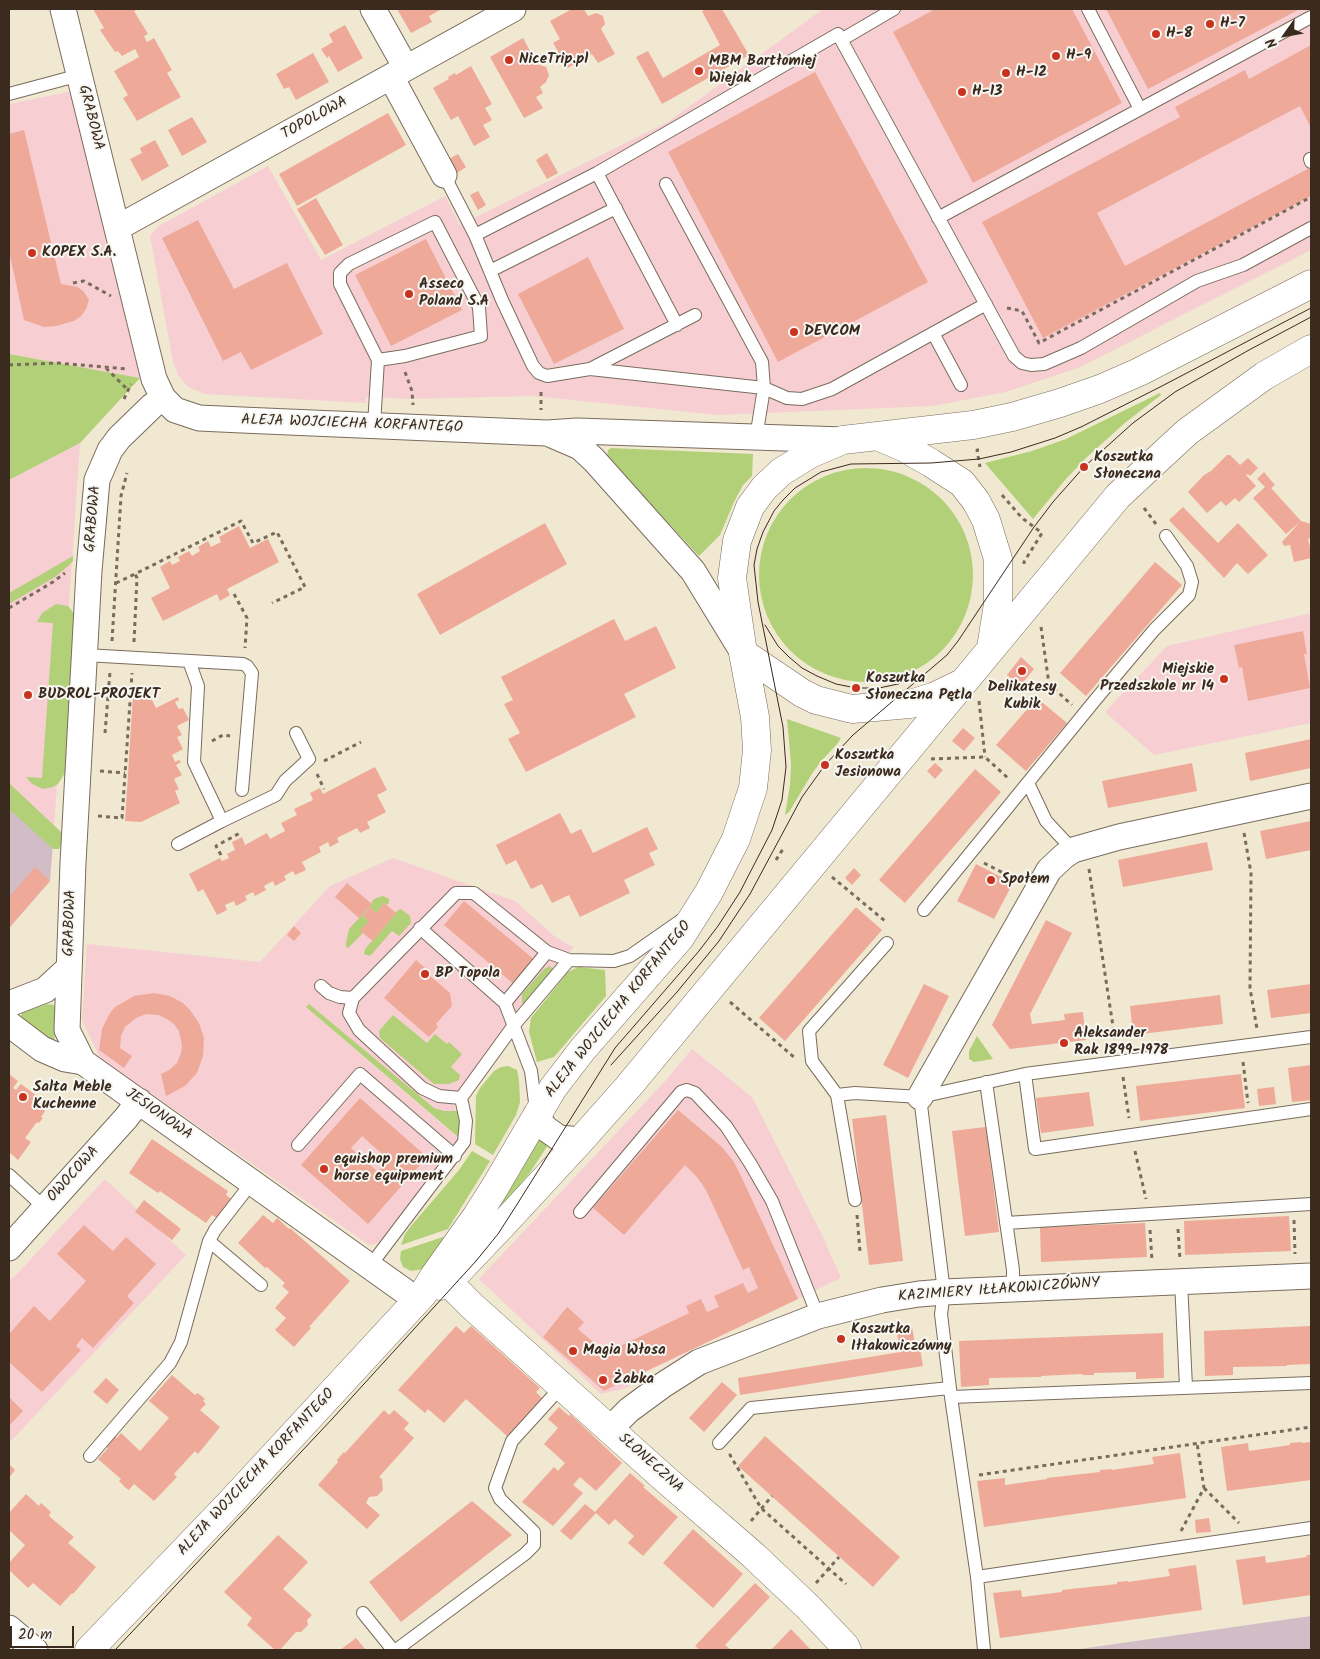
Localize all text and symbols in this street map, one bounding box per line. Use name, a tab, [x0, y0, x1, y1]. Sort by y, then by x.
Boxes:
north arrow	[1260, 10, 1310, 60]
place label: H-7	[1220, 15, 1245, 33]
marker: H-7	[1204, 18, 1216, 30]
place label: H-8	[1166, 25, 1193, 43]
marker: H-8	[1150, 28, 1162, 40]
text: N	[1261, 33, 1284, 53]
place label: H-9	[1066, 47, 1091, 65]
marker: H-9	[1050, 50, 1062, 62]
place label: NiceTrip.pl	[519, 51, 588, 69]
place label: MBM Bartłomiej Wiejak	[709, 53, 816, 88]
marker: NiceTrip.pl	[503, 54, 515, 66]
place label: H-12	[1016, 64, 1047, 82]
marker: MBM Bartłomiej Wiejak	[693, 65, 705, 77]
marker: H-12	[1000, 67, 1012, 79]
street label: GRABOWA	[73, 83, 107, 153]
place label: H-13	[972, 83, 1002, 101]
marker: H-13	[956, 86, 968, 98]
street label: TOPOLOWA	[279, 93, 351, 145]
place label: KOPEX S.A.	[42, 244, 116, 262]
marker: KOPEX S.A.	[26, 247, 38, 259]
place label: Asseco Poland S.A	[419, 276, 489, 311]
marker: Asseco Poland S.A	[403, 288, 415, 300]
place label: DEVCOM	[804, 323, 860, 341]
marker: DEVCOM	[788, 326, 800, 338]
street label: ALEJA WOJCIECHA KORFANTEGO	[241, 412, 463, 438]
place label: Koszutka Słoneczna	[1094, 449, 1161, 484]
marker: Koszutka Słoneczna	[1078, 461, 1090, 473]
street label: GRABOWA	[82, 485, 106, 553]
place label: Miejskie Przedszkole nr 14	[1100, 661, 1214, 696]
marker: Delikatesy Kubik	[1016, 665, 1028, 677]
place label: Koszutka Słoneczna Pętla	[866, 670, 972, 705]
marker: Miejskie Przedszkole nr 14	[1218, 673, 1230, 685]
place label: Delikatesy Kubik	[987, 679, 1057, 714]
marker: Koszutka Słoneczna Pętla	[850, 682, 862, 694]
place label: BUDROL-PROJEKT	[38, 686, 160, 704]
marker: BUDROL-PROJEKT	[22, 689, 34, 701]
place label: Koszutka Jesionowa	[835, 747, 901, 782]
marker: Koszutka Jesionowa	[819, 759, 831, 771]
place label: Społem	[1001, 871, 1050, 889]
marker: Społem	[985, 874, 997, 886]
street label: GRABOWA	[61, 889, 81, 957]
street label: ALEJA WOJCIECHA KORFANTEGO	[542, 918, 696, 1102]
place label: BP Topola	[435, 965, 500, 983]
marker: BP Topola	[419, 968, 431, 980]
place label: Aleksander Rak 1899-1978	[1074, 1025, 1168, 1060]
marker: Aleksander Rak 1899-1978	[1058, 1037, 1070, 1049]
place label: Salta Meble Kuchenne	[33, 1079, 112, 1114]
street label: JESIONOWA	[121, 1085, 195, 1145]
marker: Salta Meble Kuchenne	[17, 1091, 29, 1103]
street label: OWOCOWA	[44, 1143, 104, 1207]
place label: equishop premium horse equipment	[334, 1151, 453, 1186]
marker: equishop premium horse equipment	[318, 1163, 330, 1175]
street label: KAZIMIERY IŁŁAKOWICZÓWNY	[898, 1275, 1100, 1307]
place label: Koszutka Iłłakowiczówny	[851, 1321, 952, 1356]
marker: Koszutka Iłłakowiczówny	[835, 1333, 847, 1345]
place label: Magia Włosa	[583, 1342, 666, 1360]
marker: Magia Włosa	[567, 1345, 579, 1357]
place label: Żabka	[613, 1371, 654, 1389]
marker: Żabka	[597, 1374, 609, 1386]
street label: ALEJA WOJCIECHA KORFANTEGO	[175, 1386, 339, 1560]
street label: SŁONECZNA	[614, 1430, 686, 1498]
scale bar	[12, 1616, 76, 1648]
text: 20 m	[18, 1623, 52, 1647]

